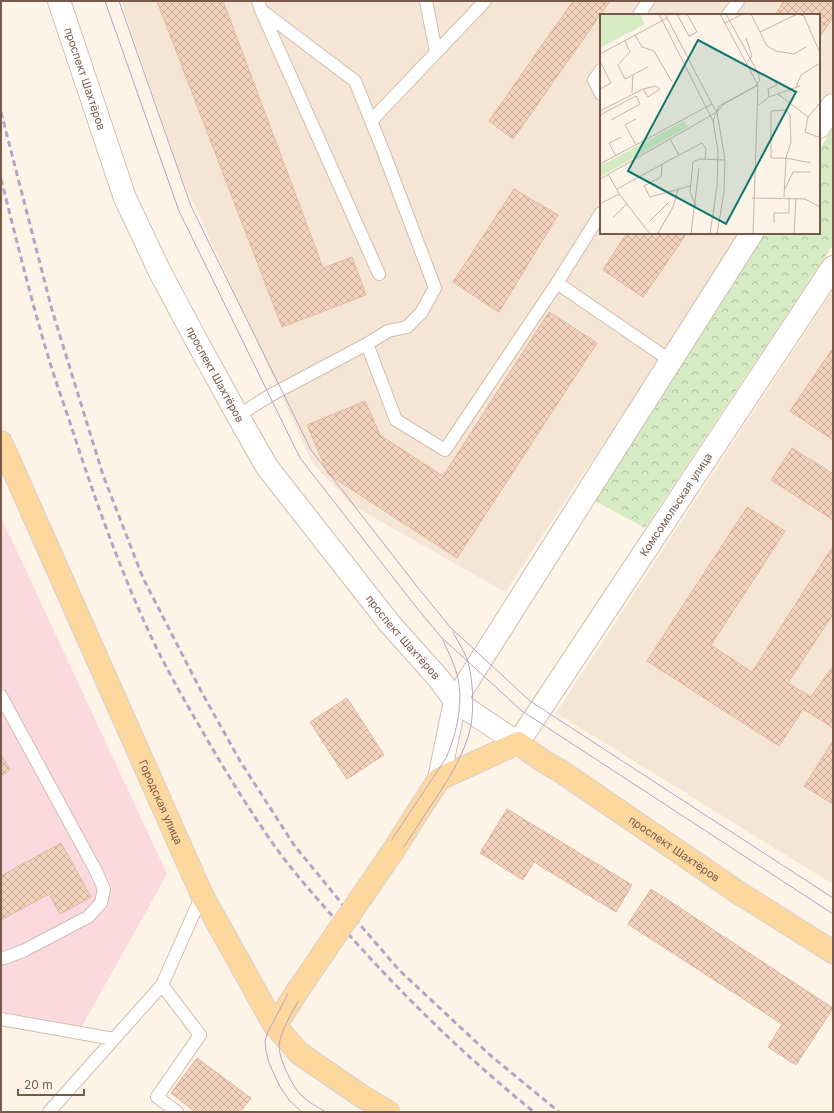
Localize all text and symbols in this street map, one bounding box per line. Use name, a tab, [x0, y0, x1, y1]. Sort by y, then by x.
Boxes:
inset map	[600, 14, 820, 234]
street label: проспект Шахтёров	[61, 26, 109, 132]
street label: проспект Шахтёров	[183, 324, 247, 425]
street label: Комсомольская улица	[636, 450, 715, 559]
street label: проспект Шахтёров	[363, 592, 443, 682]
street label: Городская улица	[136, 758, 186, 847]
street label: проспект Шахтёров	[626, 813, 722, 885]
scale bar	[18, 1071, 84, 1097]
text: 20 m	[24, 1077, 53, 1092]

